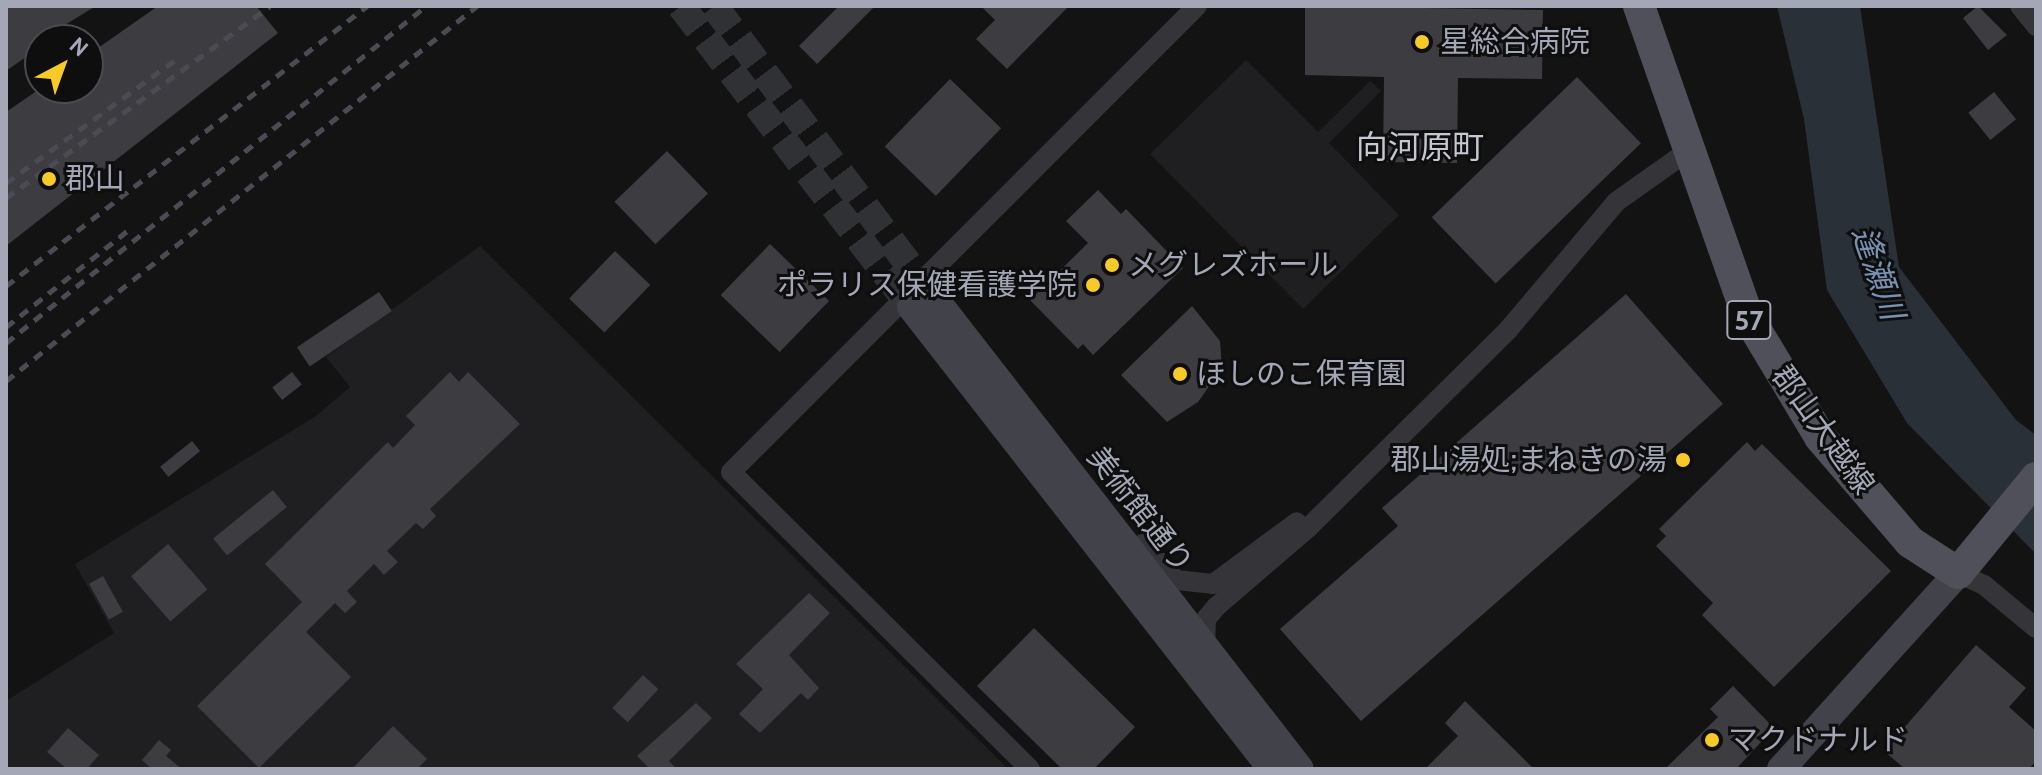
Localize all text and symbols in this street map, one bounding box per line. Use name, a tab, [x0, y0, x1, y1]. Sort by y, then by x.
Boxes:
north arrow	[24, 24, 104, 104]
place label: 星総合病院	[1440, 24, 1590, 60]
marker: 星総合病院	[1411, 31, 1433, 53]
text: N	[64, 32, 93, 62]
district label: 向河原町	[1356, 128, 1484, 166]
place label: 郡山	[65, 161, 125, 197]
marker: 郡山	[40, 170, 58, 188]
water label: 逢瀬川	[1844, 221, 1912, 325]
place label: メグレズホール	[1128, 247, 1338, 283]
marker: メグレズホール	[1103, 256, 1121, 274]
place label: ポラリス保健看護学院	[777, 267, 1077, 303]
marker: ポラリス保健看護学院	[1084, 276, 1102, 294]
road number: 57	[1725, 296, 1773, 344]
place label: ほしのこ保育園	[1196, 356, 1406, 392]
street label: 郡山大越線	[1764, 359, 1882, 501]
marker: ほしのこ保育園	[1171, 365, 1189, 383]
street label: 美術館通り	[1080, 440, 1200, 580]
place label: 郡山湯処;まねきの湯	[1391, 442, 1667, 478]
marker: 郡山湯処;まねきの湯	[1674, 451, 1692, 469]
place label: マクドナルド	[1728, 722, 1908, 758]
marker: マクドナルド	[1703, 731, 1721, 749]

